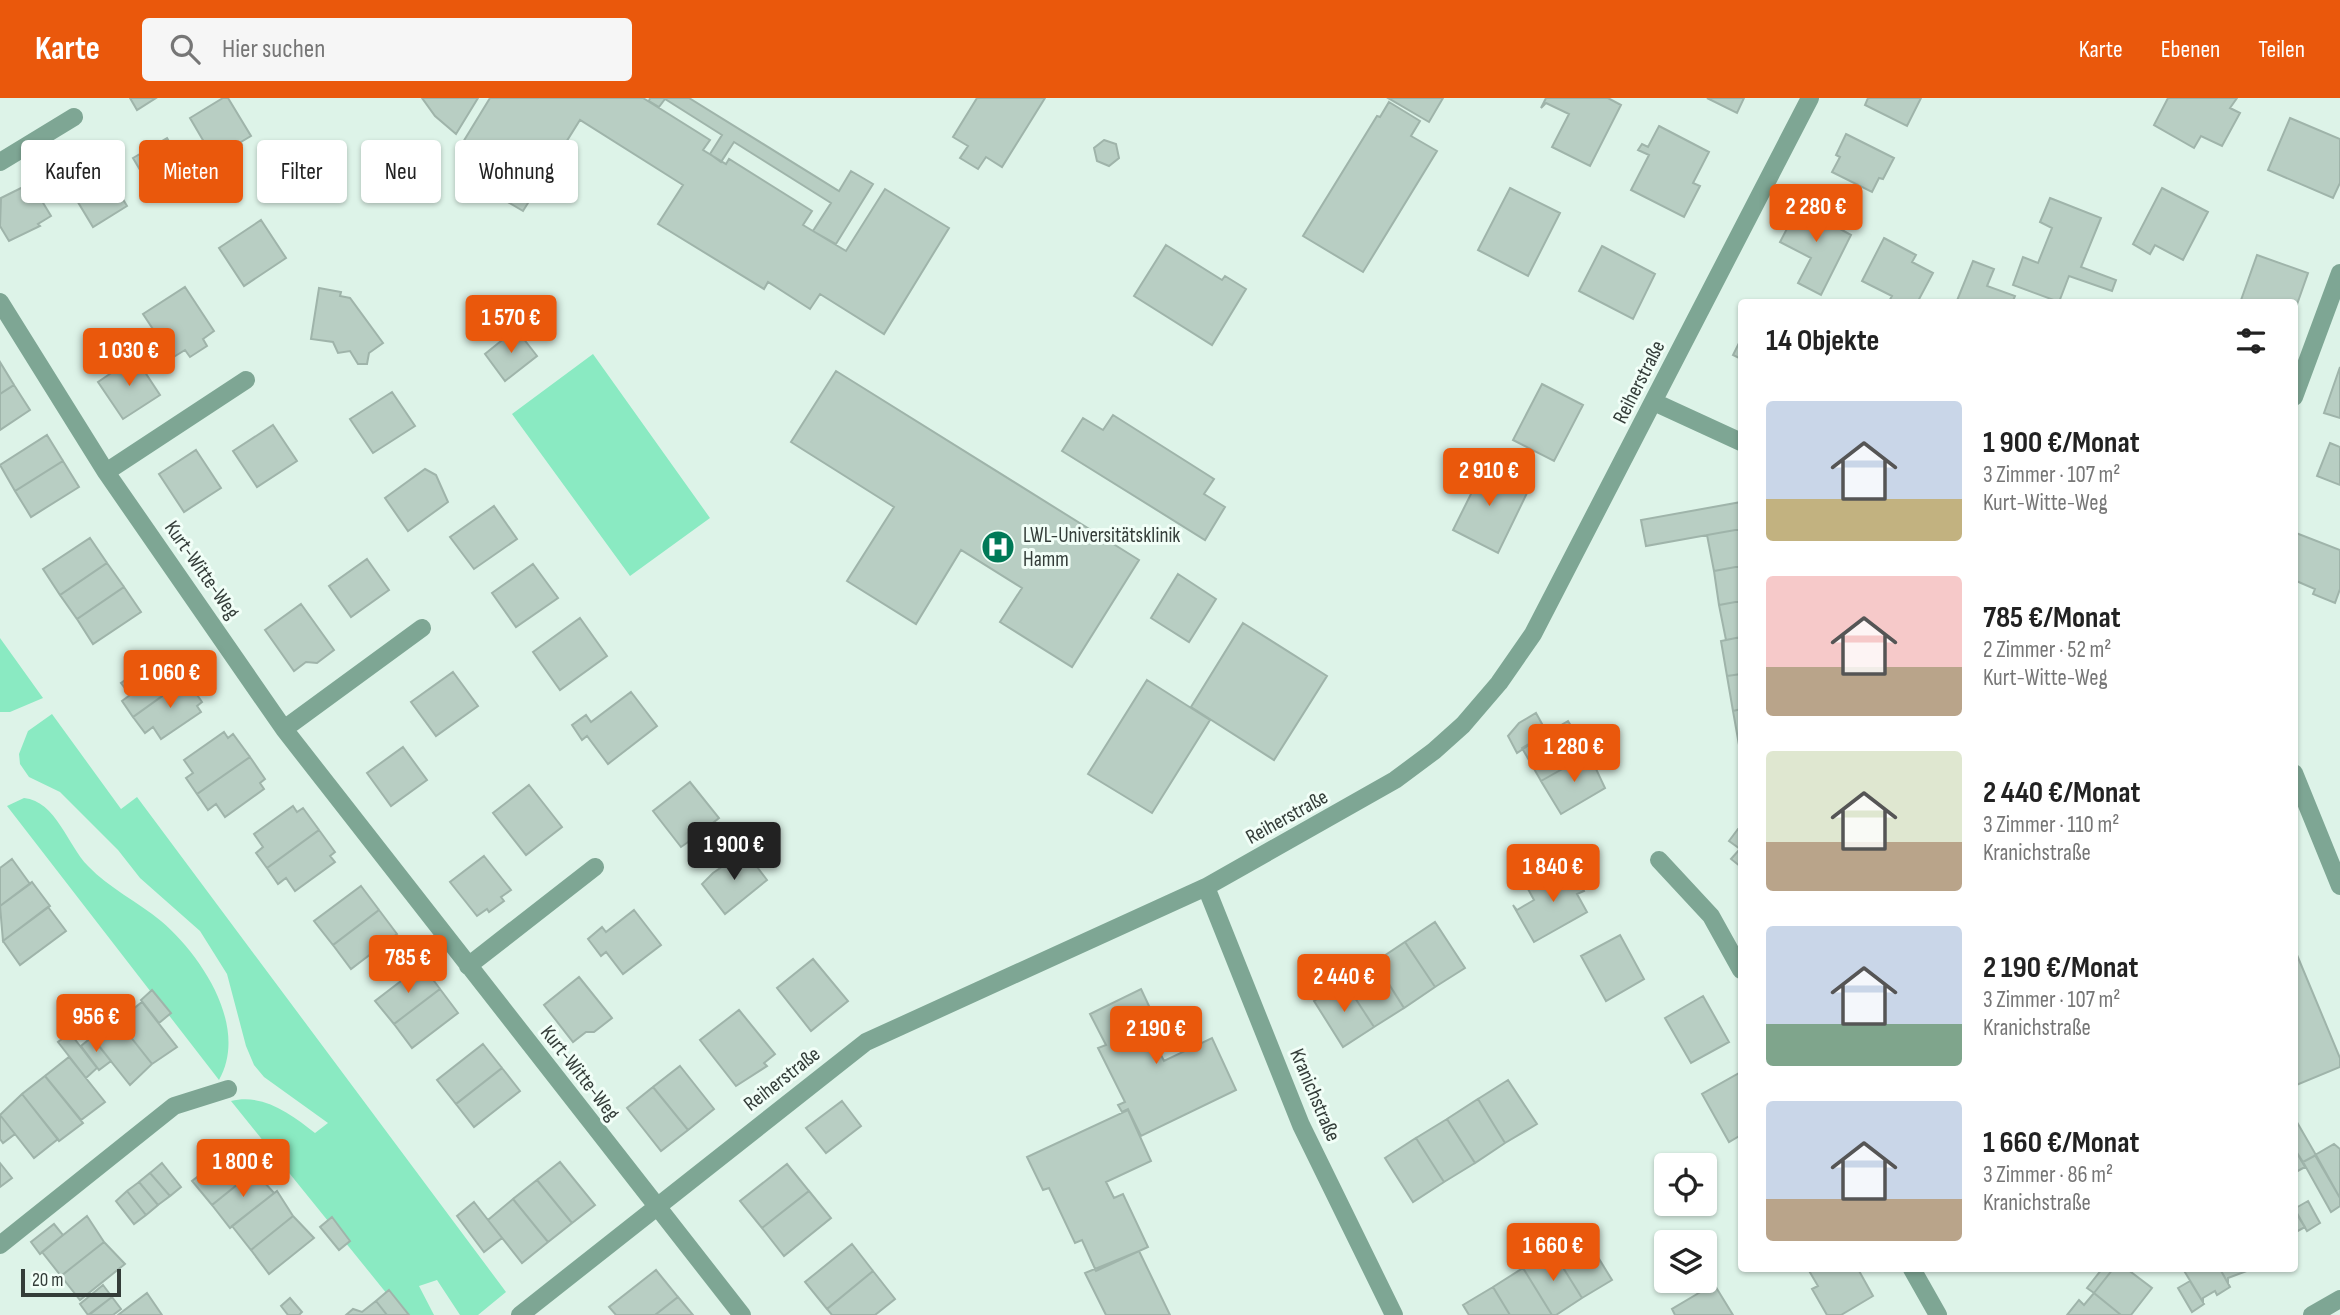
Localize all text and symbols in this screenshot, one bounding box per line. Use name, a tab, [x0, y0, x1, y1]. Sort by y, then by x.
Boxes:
search box	[142, 18, 632, 81]
text: Karte	[35, 29, 100, 69]
icon: search	[166, 30, 204, 68]
text: Hier suchen	[222, 34, 325, 65]
text: Karte	[2079, 35, 2123, 64]
text: Ebenen	[2161, 35, 2220, 64]
text: Teilen	[2258, 35, 2305, 64]
chip: Kaufen	[21, 140, 125, 203]
chip: Mieten	[139, 140, 243, 203]
chip: Filter	[257, 140, 347, 203]
chip: Neu	[361, 140, 441, 203]
chip: Wohnung	[455, 140, 578, 203]
pin: 2 280 €	[1751, 184, 1881, 244]
text: 2 280 €	[1786, 193, 1846, 221]
pin: 1 570 €	[446, 296, 576, 355]
text: 1 570 €	[482, 304, 540, 332]
icon: filters	[2232, 322, 2270, 360]
text: 14 Objekte	[1766, 323, 1879, 359]
pin: 1 030 €	[64, 328, 194, 388]
street label: Reiherstraße	[1607, 336, 1671, 428]
text: 1 030 €	[99, 337, 159, 365]
text: 1 900 €/Monat	[1983, 425, 2140, 461]
icon: home	[1822, 429, 1906, 513]
pin: 2 910 €	[1424, 448, 1554, 508]
text: 2 910 €	[1459, 457, 1519, 485]
text: 3 Zimmer · 107 m²	[1983, 461, 2120, 489]
text: Kurt-Witte-Weg	[1983, 489, 2108, 517]
street label: Kurt-Witte-Weg	[159, 516, 245, 624]
place label: LWL-Universitätsklinik Hamm	[1023, 523, 1180, 572]
hospital icon: LWL-Universitätsklinik Hamm	[979, 528, 1017, 566]
text: 785 €/Monat	[1983, 600, 2121, 636]
icon: home	[1822, 604, 1906, 688]
text: 2 Zimmer · 52 m²	[1983, 636, 2112, 664]
pin: 1 060 €	[105, 650, 235, 710]
text: 1 060 €	[140, 659, 200, 687]
text: Kurt-Witte-Weg	[1983, 664, 2108, 692]
pin: 1 280 €	[1509, 724, 1639, 784]
text: 1 280 €	[1544, 733, 1604, 761]
text: 2 440 €/Monat	[1983, 775, 2141, 811]
icon: home	[1822, 779, 1906, 863]
street label: Reiherstraße	[1242, 784, 1332, 850]
text: 3 Zimmer · 110 m²	[1983, 811, 2119, 839]
pin: 1 900 €	[669, 822, 799, 882]
text: 1 900 €	[704, 831, 764, 859]
text: Kranichstraße	[1983, 839, 2091, 867]
pin: 1 840 €	[1488, 844, 1618, 904]
text: 1 840 €	[1523, 853, 1583, 881]
pin: 785 €	[359, 936, 457, 995]
text: 785 €	[385, 944, 431, 972]
text: 2 190 €/Monat	[1983, 950, 2138, 986]
pin: 2 440 €	[1279, 954, 1409, 1014]
icon: home	[1822, 954, 1906, 1038]
text: 2 440 €	[1313, 963, 1375, 991]
text: 3 Zimmer · 107 m²	[1983, 986, 2120, 1014]
pin: 956 €	[47, 995, 145, 1054]
text: 956 €	[72, 1003, 120, 1031]
pin: 2 190 €	[1091, 1006, 1221, 1066]
text: Kranichstraße	[1983, 1014, 2091, 1042]
text: 2 190 €	[1126, 1015, 1186, 1043]
street label: Kurt-Witte-Weg	[535, 1020, 625, 1126]
street label: Reiherstraße	[739, 1041, 825, 1117]
street label: Kranichstraße	[1284, 1045, 1346, 1145]
text: 1 660 €/Monat	[1983, 1125, 2139, 1161]
icon: home	[1822, 1129, 1906, 1213]
pin: 1 800 €	[178, 1140, 308, 1199]
text: 1 800 €	[213, 1148, 273, 1176]
map controls	[1654, 1153, 1717, 1293]
button: locate	[1654, 1153, 1717, 1216]
text: 3 Zimmer · 86 m²	[1983, 1161, 2113, 1189]
text: Kranichstraße	[1983, 1189, 2091, 1217]
pin: 1 660 €	[1488, 1224, 1618, 1283]
button: layers	[1654, 1230, 1717, 1293]
text: 1 660 €	[1523, 1232, 1583, 1260]
scale bar	[21, 1266, 121, 1298]
text: 20 m	[32, 1269, 64, 1292]

